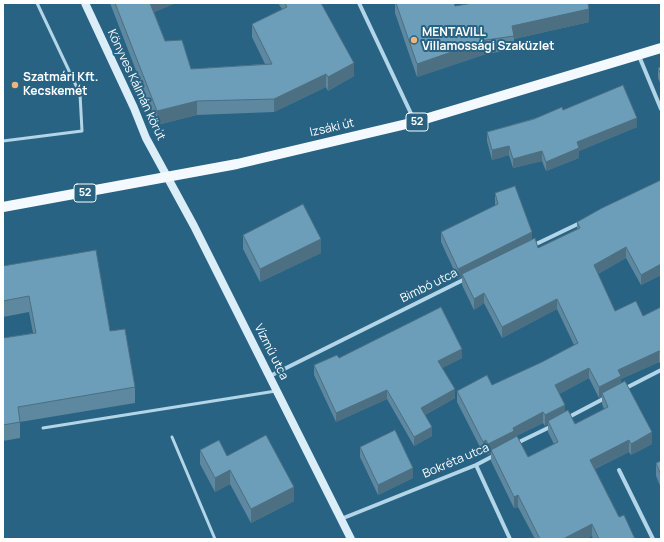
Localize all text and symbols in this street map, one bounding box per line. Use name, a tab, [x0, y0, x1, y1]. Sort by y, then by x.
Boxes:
place label: MENTAVILL Villamossági Szaküzlet	[422, 26, 554, 54]
street label: Könyves Kálmán körút	[104, 27, 168, 143]
marker: MENTAVILL Villamossági Szaküzlet	[409, 35, 419, 45]
place label: Szatmári Kft. Kecskemét	[23, 71, 98, 99]
marker: Szatmári Kft. Kecskemét	[10, 80, 20, 90]
road number: 52	[406, 113, 428, 131]
street label: Izsáki út	[308, 116, 356, 140]
road number: 52	[74, 184, 96, 202]
street label: Bimbó utca	[398, 266, 460, 306]
street label: Vízmű utca	[251, 322, 291, 382]
street label: Bokréta utca	[421, 441, 491, 481]

